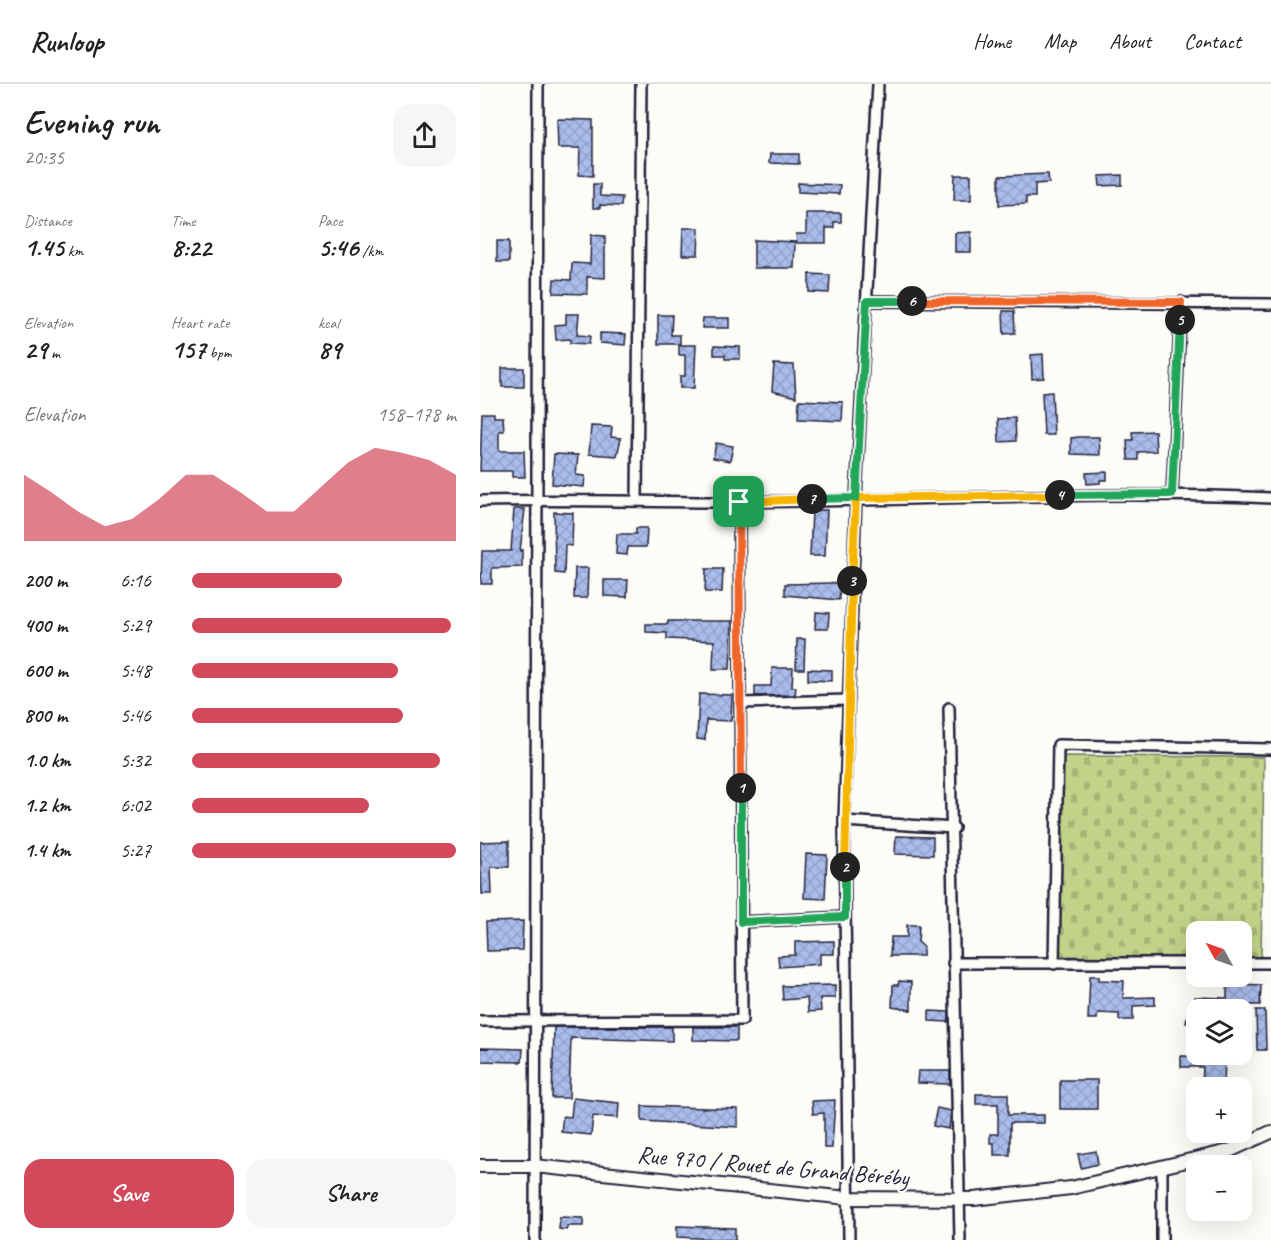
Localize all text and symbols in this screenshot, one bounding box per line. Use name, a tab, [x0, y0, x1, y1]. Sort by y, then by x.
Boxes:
text: Runloop	[30, 24, 103, 59]
text: Home	[973, 28, 1011, 54]
text: Map	[1044, 28, 1076, 54]
text: About	[1109, 28, 1151, 54]
text: Contact	[1184, 28, 1241, 54]
text: Evening run	[24, 101, 159, 143]
button: share	[393, 104, 456, 167]
text: 20:35	[24, 145, 64, 170]
text: Distance	[24, 211, 72, 231]
text: Time	[171, 211, 195, 231]
text: Pace	[318, 211, 343, 231]
text: 1.45	[24, 231, 64, 264]
text: 8:22	[171, 231, 211, 264]
text: 5:46	[318, 231, 358, 264]
text: km	[64, 241, 83, 261]
text: /km	[358, 241, 383, 261]
pin: 6	[897, 286, 927, 316]
text: 6	[908, 291, 916, 311]
pin: 5	[1165, 305, 1195, 335]
text: 5	[1177, 310, 1183, 330]
text: Elevation	[24, 313, 73, 333]
text: Heart rate	[171, 313, 229, 333]
text: kcal	[318, 313, 339, 333]
text: 29	[24, 333, 47, 366]
text: 157	[171, 333, 206, 366]
text: 89	[318, 333, 341, 366]
text: m	[47, 343, 60, 363]
text: bpm	[206, 343, 231, 363]
text: Elevation	[24, 402, 86, 427]
text: 158–178 m	[377, 402, 456, 427]
pin	[713, 476, 764, 527]
pin: 4	[1045, 480, 1075, 510]
pin: 7	[797, 484, 827, 514]
icon: arrive	[722, 485, 755, 518]
text: 4	[1056, 485, 1064, 505]
text: 7	[808, 489, 816, 509]
pin: 3	[837, 566, 867, 596]
text: 200 m	[24, 568, 67, 593]
text: 6:16	[120, 568, 151, 593]
text: 3	[848, 571, 856, 591]
text: 400 m	[24, 613, 67, 638]
text: 5:29	[120, 613, 151, 638]
text: 600 m	[24, 658, 68, 683]
text: 5:48	[120, 658, 151, 683]
text: 800 m	[24, 703, 67, 728]
text: 5:46	[120, 703, 151, 728]
text: 1.0 km	[24, 748, 71, 773]
text: 5:32	[120, 748, 151, 773]
pin: 1	[726, 773, 756, 803]
text: 1	[737, 778, 745, 798]
text: 1.2 km	[24, 793, 71, 818]
text: 6:02	[120, 793, 151, 818]
text: 1.4 km	[24, 838, 71, 863]
text: 5:27	[120, 838, 151, 863]
pin: 2	[830, 852, 860, 882]
text: 2	[841, 857, 849, 877]
north arrow	[1186, 921, 1252, 987]
map controls	[1186, 921, 1252, 1221]
button: layers	[1186, 999, 1252, 1065]
button: +	[1186, 1077, 1252, 1143]
street label: Rue 970 / Rouet de Grand Béréby	[636, 1139, 912, 1193]
button: −	[1186, 1155, 1252, 1221]
button: Save	[24, 1159, 234, 1228]
button: Share	[246, 1159, 456, 1228]

